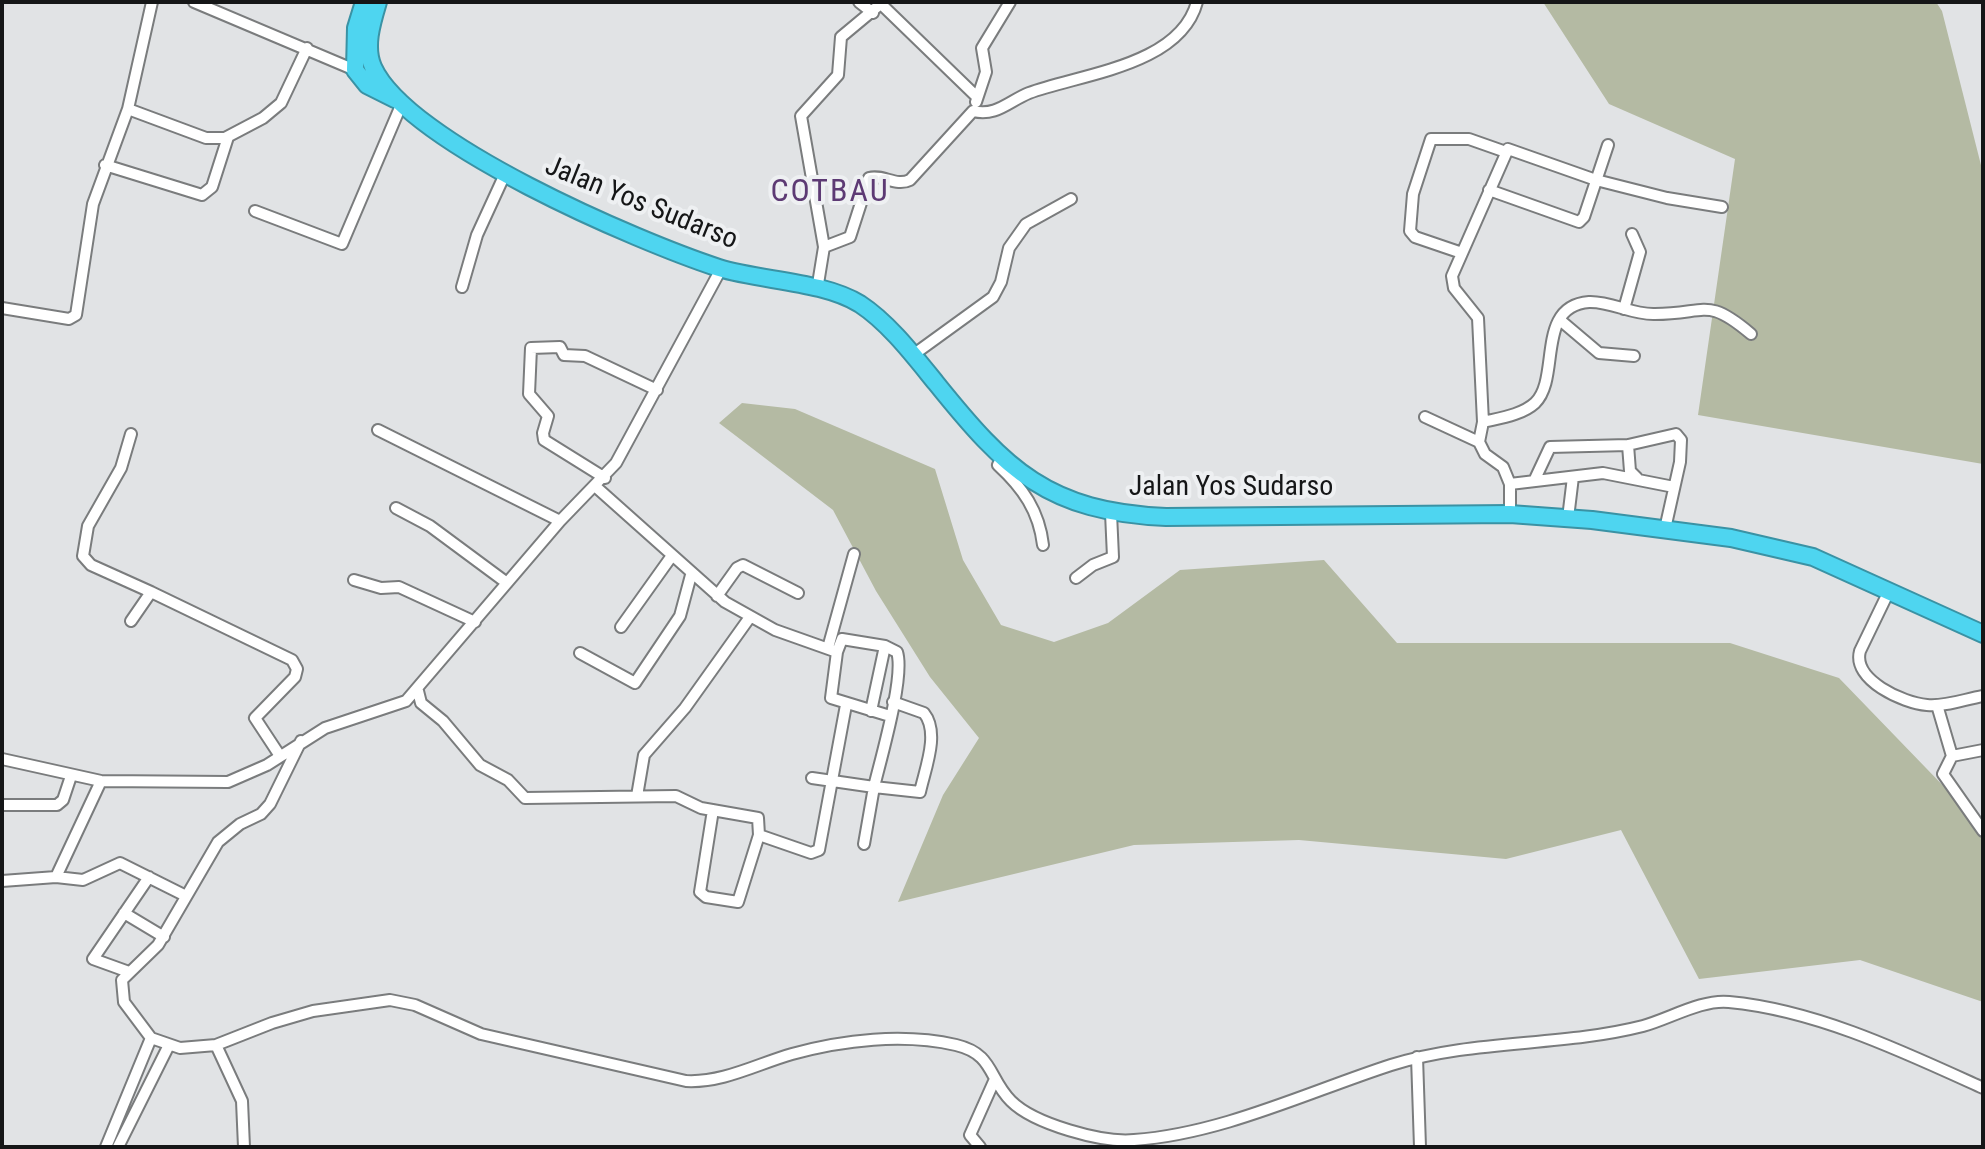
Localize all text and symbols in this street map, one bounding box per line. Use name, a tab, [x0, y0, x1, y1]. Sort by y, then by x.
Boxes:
street label: Jalan Yos Sudarso	[540, 150, 742, 258]
district label: COTBAU	[770, 174, 890, 212]
street label: Jalan Yos Sudarso	[1129, 471, 1333, 505]

